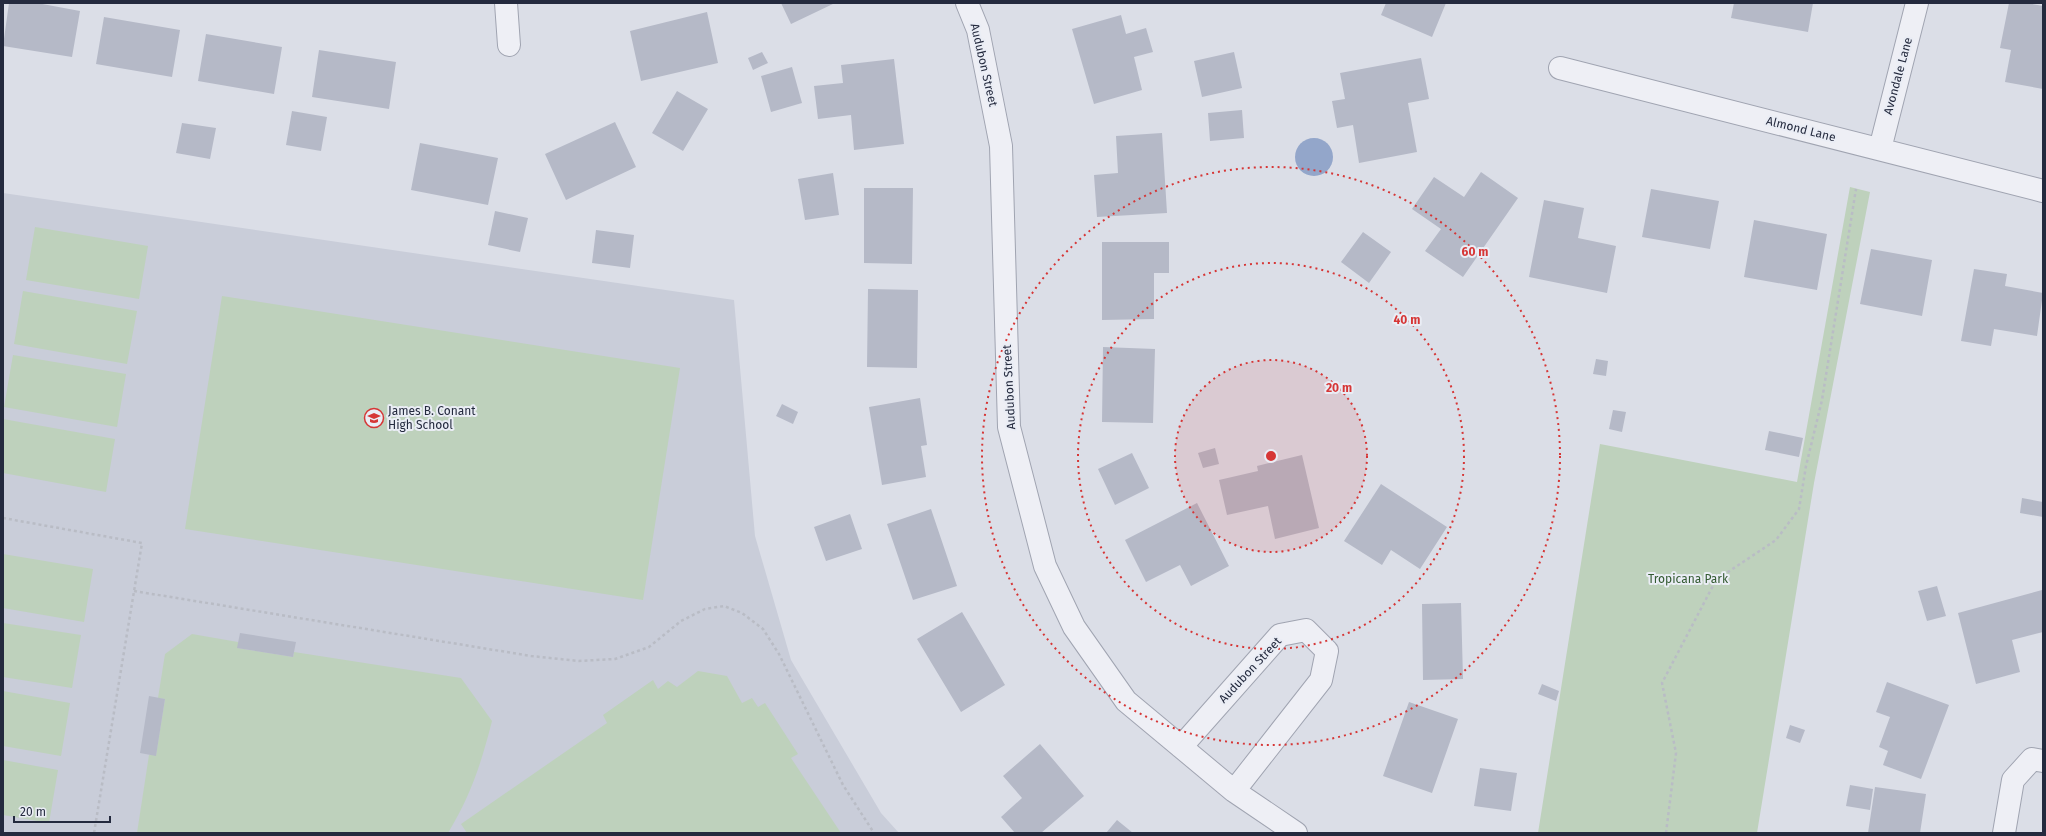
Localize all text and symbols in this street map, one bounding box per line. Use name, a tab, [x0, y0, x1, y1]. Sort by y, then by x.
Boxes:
street label: Audubon Street	[968, 22, 1001, 109]
street label: Avondale Lane	[1881, 36, 1915, 116]
street label: Almond Lane	[1765, 114, 1837, 144]
text: 60 m	[1462, 245, 1488, 259]
text: 40 m	[1394, 313, 1420, 327]
street label: Audubon Street	[1000, 344, 1018, 430]
text: 20 m	[1326, 381, 1352, 395]
place label: James B. Conant High School	[388, 404, 476, 432]
school or university icon: James B. Conant High School	[363, 407, 385, 429]
centre of rings	[1264, 449, 1278, 463]
park label: Tropicana Park	[1648, 572, 1729, 586]
street label: Audubon Street	[1216, 634, 1285, 706]
scale bar	[14, 798, 110, 824]
text: 20 m	[20, 805, 46, 819]

